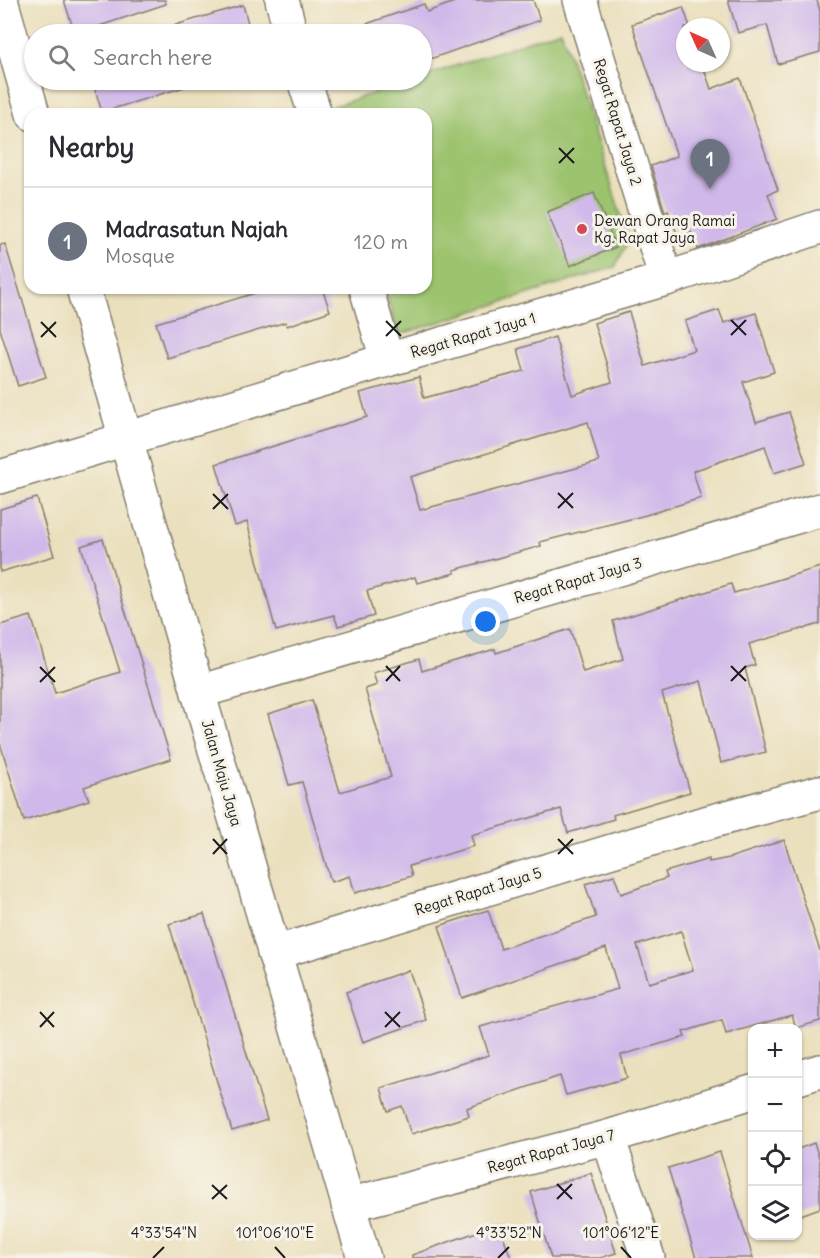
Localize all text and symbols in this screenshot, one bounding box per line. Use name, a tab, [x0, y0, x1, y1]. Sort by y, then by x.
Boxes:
north arrow	[676, 18, 730, 72]
search box	[24, 24, 432, 90]
icon: search	[45, 41, 78, 74]
text: Search here	[93, 43, 212, 71]
street label: Regat Rapat Jaya 2	[590, 56, 646, 188]
text: Nearby	[48, 131, 134, 164]
pin: 1	[690, 140, 730, 189]
place label: Dewan Orang Ramai Kg. Rapat Jaya	[594, 211, 735, 247]
text: Madrasatun Najah	[105, 215, 288, 243]
marker: Dewan Orang Ramai Kg. Rapat Jaya	[575, 222, 589, 236]
text: 1	[64, 229, 71, 254]
text: 120 m	[354, 229, 408, 254]
text: Mosque	[105, 243, 175, 268]
street label: Regat Rapat Jaya 1	[408, 308, 538, 362]
street label: Regat Rapat Jaya 3	[512, 553, 644, 607]
your location	[471, 607, 500, 636]
street label: Jalan Maju Jaya	[198, 718, 246, 829]
street label: Regat Rapat Jaya 5	[412, 863, 544, 919]
map controls	[748, 1024, 802, 1240]
button: +	[748, 1024, 802, 1078]
button: −	[748, 1078, 802, 1132]
street label: Regat Rapat Jaya 7	[485, 1125, 617, 1177]
button: locate	[748, 1132, 802, 1186]
button: layers	[748, 1186, 802, 1240]
text: 4°33'54"N	[131, 1223, 197, 1242]
text: 101°06'10"E	[236, 1223, 314, 1242]
text: 4°33'52"N	[476, 1223, 542, 1242]
text: 101°06'12"E	[583, 1223, 659, 1242]

